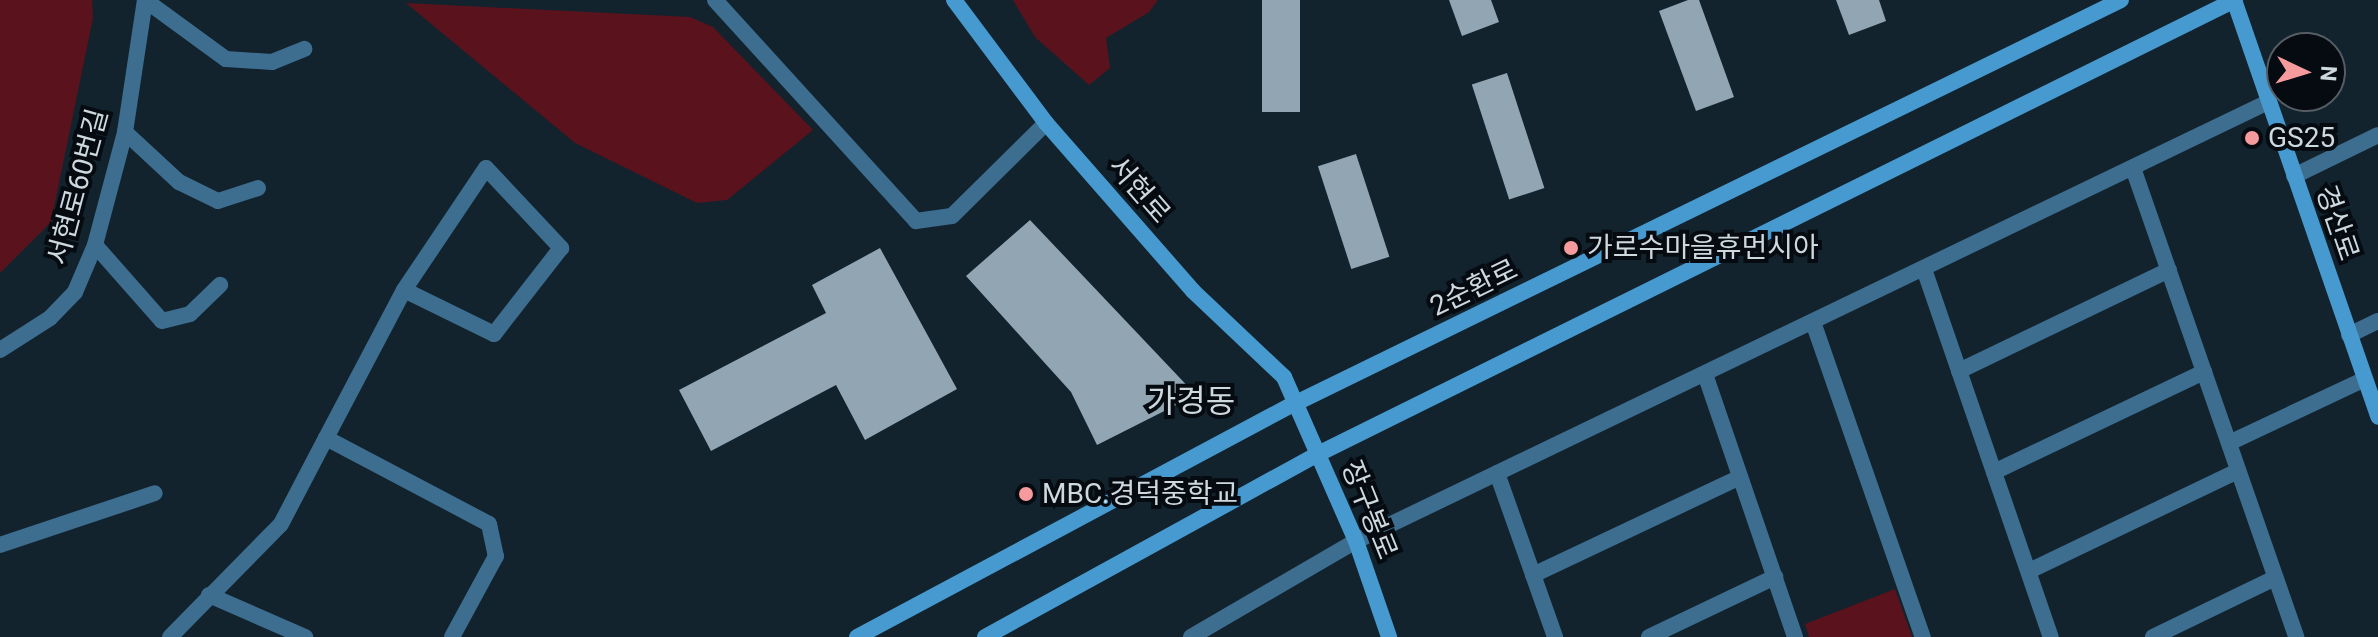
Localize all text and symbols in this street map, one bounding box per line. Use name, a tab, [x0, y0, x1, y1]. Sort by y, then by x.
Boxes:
north arrow	[2266, 32, 2346, 112]
text: N	[2315, 65, 2341, 82]
street label: 서현로60번길	[41, 105, 115, 269]
place label: GS25	[2268, 121, 2335, 155]
marker: GS25	[2243, 129, 2261, 147]
street label: 서현로	[1101, 150, 1177, 230]
street label: 경산로	[2309, 181, 2365, 265]
place label: 가로수마을휴먼시아	[1587, 231, 1819, 265]
marker: 가로수마을휴먼시아	[1562, 239, 1580, 257]
street label: 2순환로	[1425, 253, 1523, 323]
district label: 가경동	[1147, 382, 1235, 420]
street label: 장구봉로	[1334, 456, 1404, 564]
place label: MBC.경덕중학교	[1042, 477, 1238, 511]
marker: MBC.경덕중학교	[1017, 485, 1035, 503]

